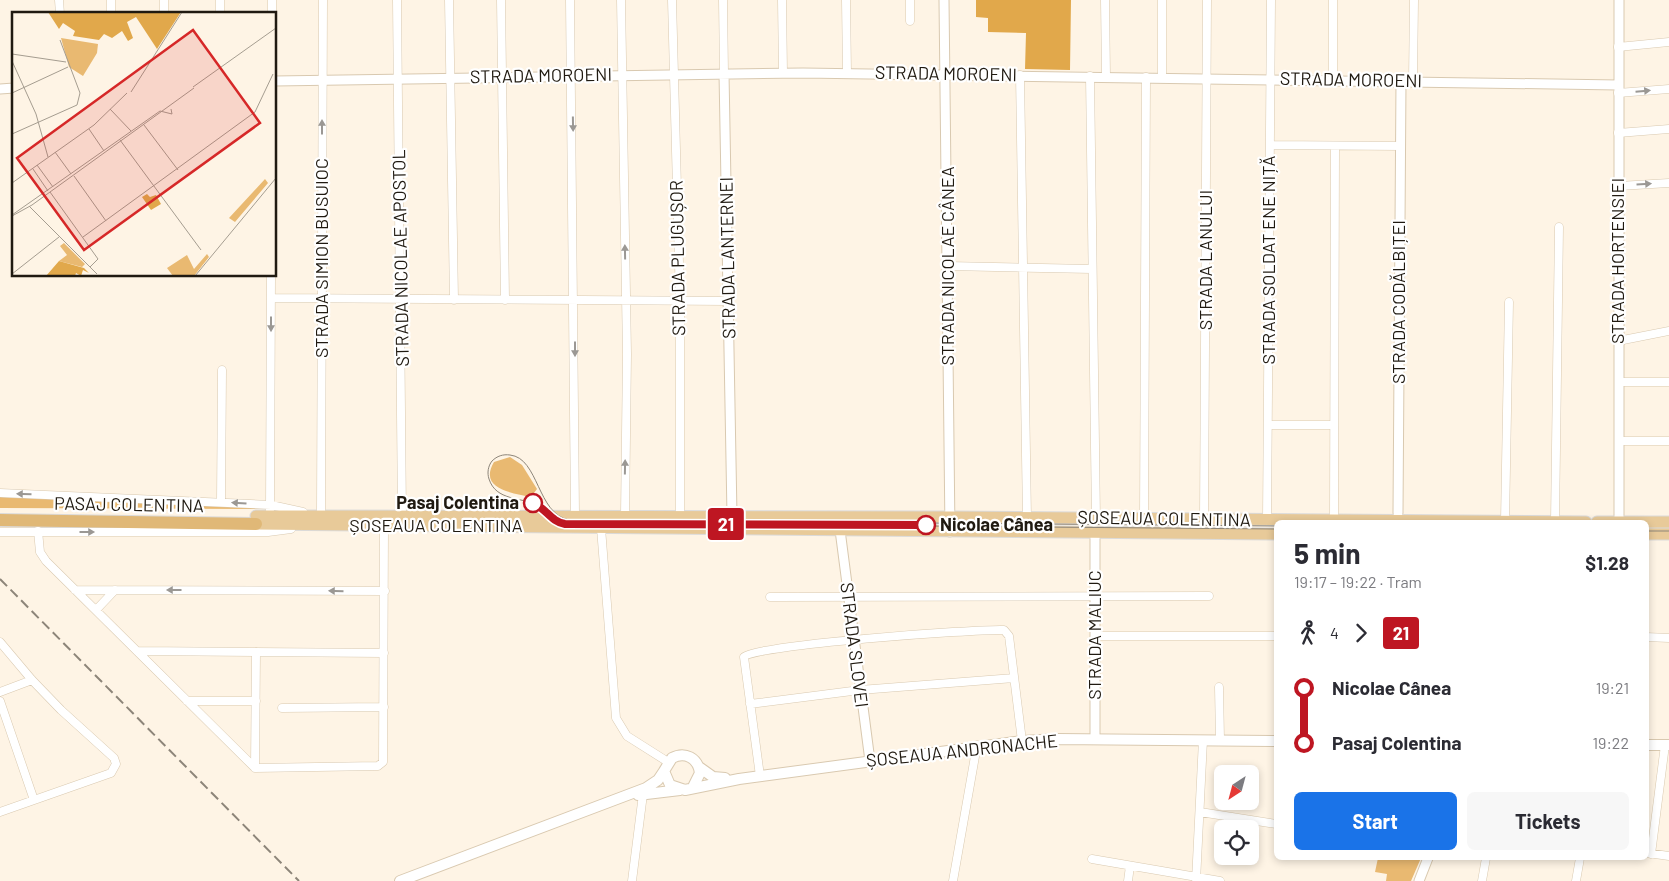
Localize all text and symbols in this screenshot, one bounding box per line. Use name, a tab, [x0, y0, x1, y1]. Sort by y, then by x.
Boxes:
inset map	[12, 12, 276, 276]
street label: STRADA MOROENI	[875, 61, 1017, 85]
street label: STRADA MOROENI	[470, 63, 612, 87]
street label: STRADA MOROENI	[1280, 67, 1422, 91]
one-way arrow	[1636, 87, 1652, 95]
one-way arrow	[569, 117, 577, 133]
one-way arrow	[318, 119, 326, 135]
street label: STRADA NICOLAE APOSTOL	[387, 149, 413, 367]
street label: STRADA SOLDAT ENE NIȚĂ	[1257, 156, 1279, 364]
street label: STRADA SIMION BUSUIOC	[310, 158, 332, 358]
street label: STRADA NICOLAE CÂNEA	[936, 166, 958, 366]
street label: STRADA LANTERNEI	[715, 177, 739, 339]
street label: STRADA HORTENSIEI	[1606, 178, 1628, 344]
street label: STRADA PLUGUȘOR	[665, 180, 689, 336]
one-way arrow	[1636, 180, 1652, 188]
street label: STRADA LANULUI	[1194, 190, 1216, 330]
street label: STRADA CODĂLBIȚEI	[1387, 220, 1409, 384]
one-way arrow	[621, 243, 629, 259]
one-way arrow	[267, 316, 275, 332]
one-way arrow	[571, 341, 579, 357]
one-way arrow	[621, 459, 629, 475]
one-way arrow	[16, 490, 32, 498]
place label: Pasaj Colentina	[396, 491, 519, 513]
street label: PASAJ COLENTINA	[54, 492, 204, 516]
marker: Pasaj Colentina	[523, 493, 543, 513]
one-way arrow	[231, 499, 247, 507]
street label: ȘOSEAUA COLENTINA	[1077, 505, 1251, 531]
line badge: 21	[704, 508, 748, 540]
text: 21	[718, 513, 734, 535]
place label: Nicolae Cânea	[940, 513, 1053, 535]
street label: ȘOSEAUA COLENTINA	[349, 514, 523, 536]
marker: Nicolae Cânea	[916, 515, 936, 535]
one-way arrow	[79, 528, 95, 536]
text: 5 min	[1294, 536, 1361, 570]
text: $1.28	[1585, 551, 1629, 574]
street label: STRADA MALIUC	[1083, 570, 1105, 700]
text: 19:17 – 19:22 · Tram	[1294, 572, 1422, 591]
street label: STRADA SLOVEI	[836, 581, 874, 709]
one-way arrow	[165, 586, 181, 594]
one-way arrow	[328, 587, 344, 595]
icon: walk	[1294, 619, 1322, 647]
icon: forward	[1347, 619, 1375, 647]
text: 21	[1393, 622, 1409, 644]
text: 4	[1330, 623, 1339, 642]
text: Nicolae Cânea	[1332, 676, 1451, 699]
text: 19:21	[1596, 678, 1629, 697]
street label: ȘOSEAUA ANDRONACHE	[865, 729, 1059, 771]
text: Pasaj Colentina	[1332, 731, 1461, 754]
text: 19:22	[1592, 733, 1629, 752]
north arrow	[1214, 765, 1259, 810]
map controls	[1214, 765, 1259, 865]
button: Start	[1294, 792, 1457, 850]
button: Tickets	[1467, 792, 1629, 850]
button: locate	[1214, 820, 1259, 865]

